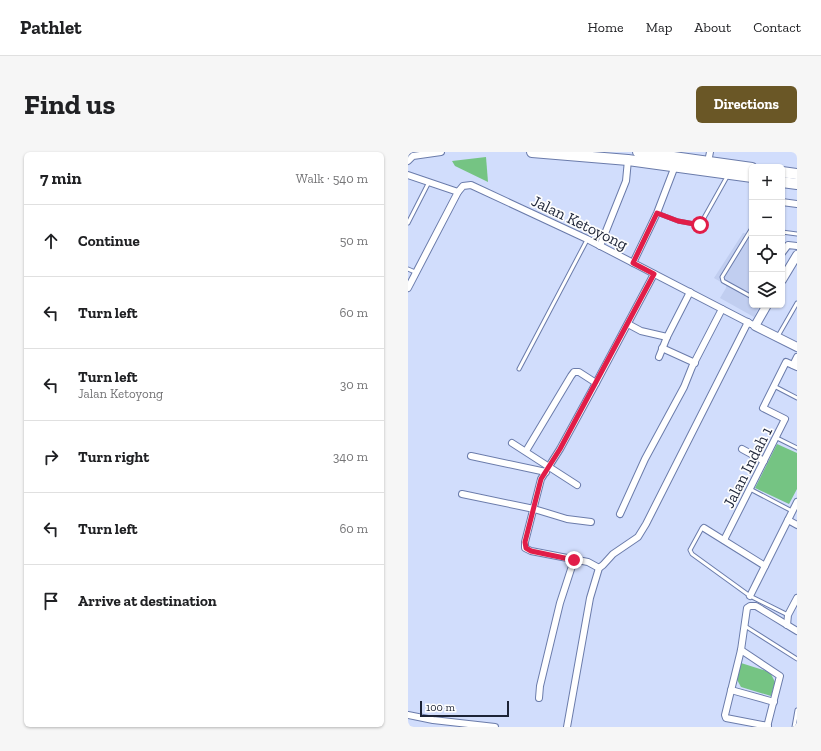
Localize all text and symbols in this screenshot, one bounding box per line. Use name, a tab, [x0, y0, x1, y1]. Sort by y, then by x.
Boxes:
text: Pathlet	[20, 16, 82, 39]
text: Home	[588, 19, 624, 36]
text: Map	[646, 19, 672, 36]
text: About	[694, 19, 731, 36]
text: Contact	[753, 19, 801, 36]
button: Directions	[696, 86, 797, 123]
text: Find us	[24, 88, 115, 121]
map controls	[749, 164, 785, 308]
button: +	[749, 164, 785, 200]
text: 7 min	[40, 168, 82, 188]
text: Walk · 540 m	[296, 171, 368, 186]
street label: Jalan Ketoyong	[528, 191, 631, 254]
button: −	[749, 200, 785, 236]
route start	[691, 216, 709, 234]
icon: ahead	[40, 230, 62, 252]
text: Continue	[78, 232, 140, 250]
text: 50 m	[340, 233, 368, 248]
button: locate	[749, 236, 785, 272]
button: layers	[749, 272, 785, 308]
icon: left	[40, 302, 62, 324]
text: Turn left	[78, 304, 138, 322]
text: 60 m	[339, 305, 368, 320]
text: Turn left	[78, 368, 138, 386]
icon: left	[40, 374, 62, 396]
text: 30 m	[340, 377, 368, 392]
text: Jalan Ketoyong	[78, 386, 163, 401]
street label: Jalan Indah 1	[719, 423, 776, 511]
icon: right	[40, 446, 62, 468]
text: Turn right	[78, 448, 149, 466]
text: 340 m	[333, 449, 368, 464]
icon: left	[40, 518, 62, 540]
text: Turn left	[78, 520, 138, 538]
text: 60 m	[339, 521, 368, 536]
route end	[565, 551, 583, 569]
icon: arrive	[40, 590, 62, 612]
text: Arrive at destination	[78, 592, 217, 610]
scale bar	[420, 699, 509, 718]
text: 100 m	[426, 701, 455, 714]

